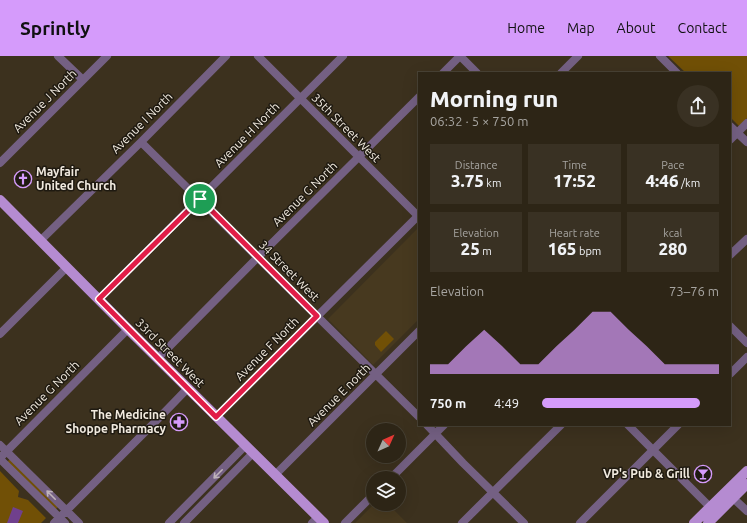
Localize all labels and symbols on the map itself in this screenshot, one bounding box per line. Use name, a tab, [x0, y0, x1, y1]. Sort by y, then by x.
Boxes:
street label: Avenue J North	[11, 67, 79, 135]
street label: Avenue I North	[109, 90, 175, 156]
street label: 35th Street West	[309, 91, 384, 165]
street label: Avenue H North	[212, 100, 282, 170]
street label: Avenue G North	[270, 159, 340, 229]
place label: Mayfair United Church	[36, 165, 116, 192]
church icon: Mayfair United Church	[13, 169, 33, 189]
pin	[183, 182, 217, 216]
street label: 34 Street West	[256, 238, 322, 304]
street label: Avenue F North	[232, 314, 301, 383]
street label: 33rd Street West	[133, 316, 208, 390]
street label: Avenue G North	[12, 358, 82, 428]
street label: Avenue E north	[305, 361, 372, 428]
place label: The Medicine Shoppe Pharmacy	[66, 408, 167, 435]
pharmacy icon: The Medicine Shoppe Pharmacy	[169, 412, 189, 432]
north arrow	[366, 423, 406, 463]
bar icon: VP's Pub & Grill	[693, 464, 713, 484]
place label: VP's Pub & Grill	[603, 467, 690, 480]
one-way arrow	[213, 469, 223, 479]
one-way arrow	[46, 491, 56, 500]

